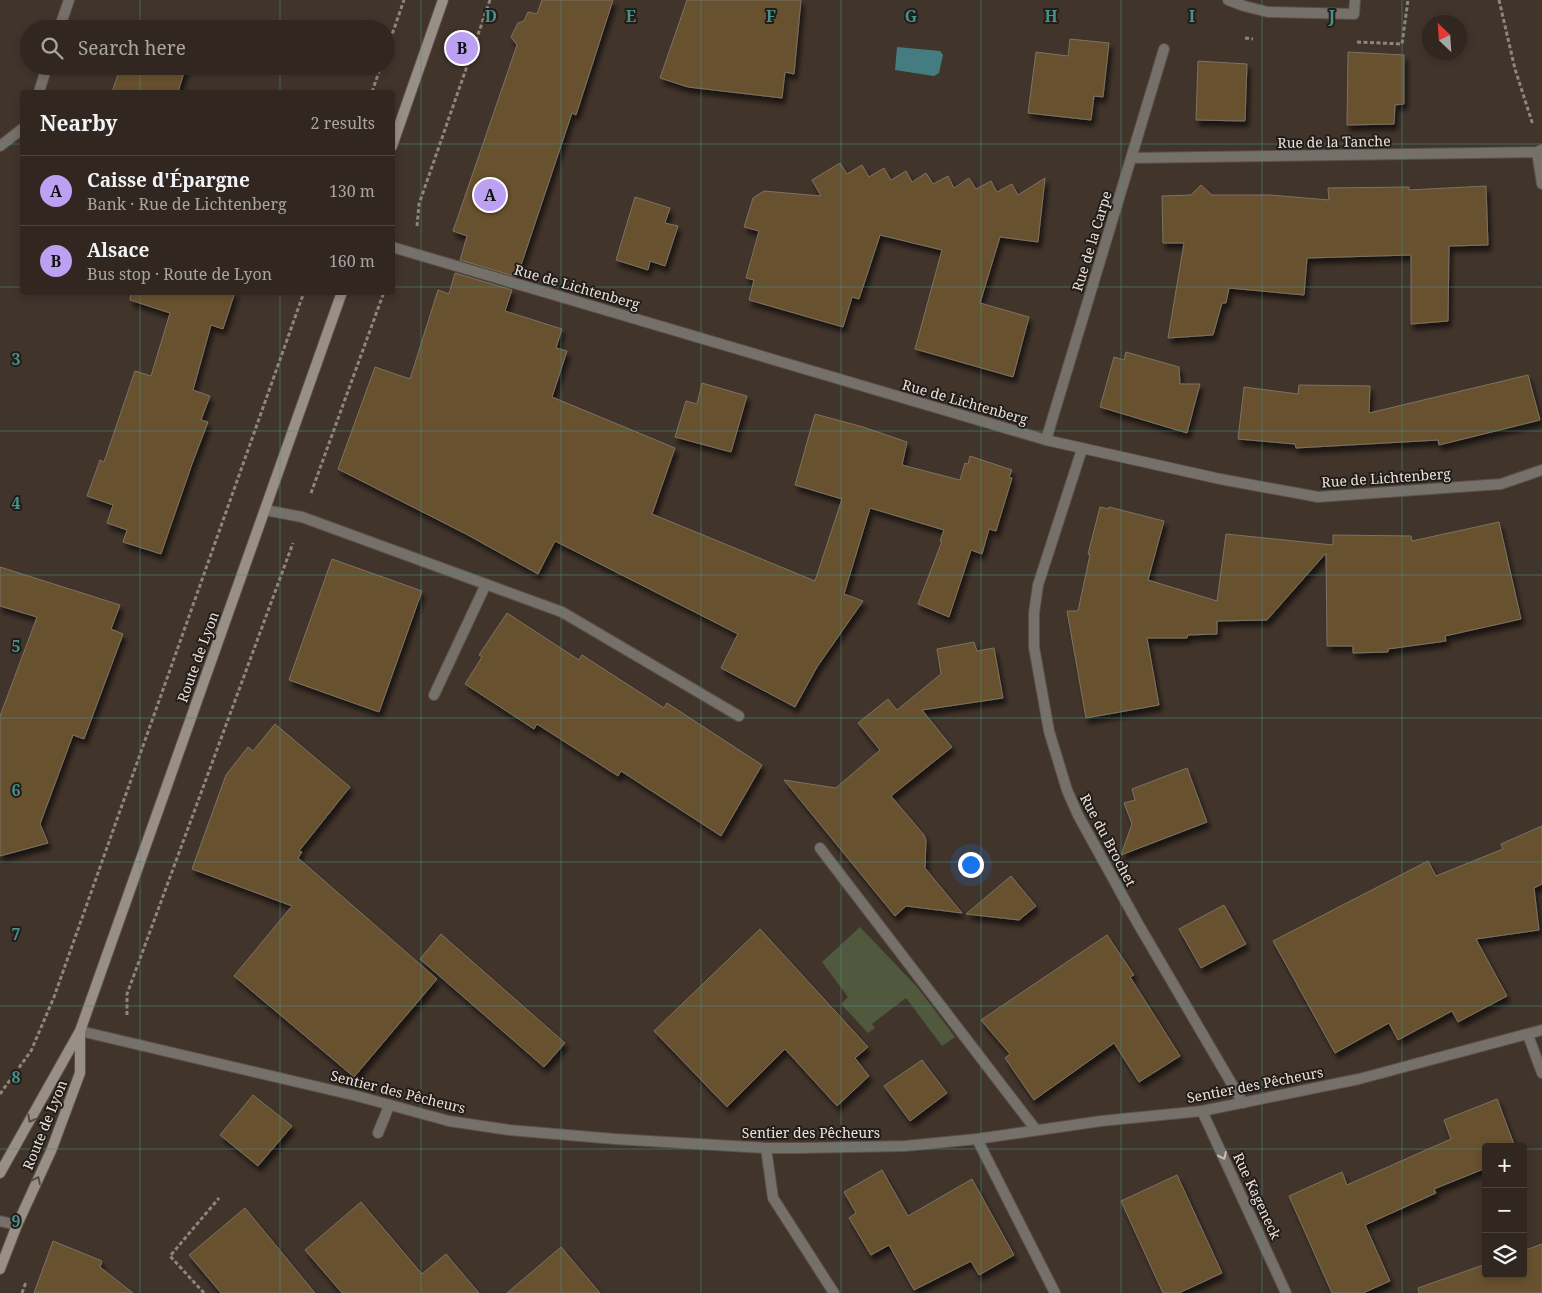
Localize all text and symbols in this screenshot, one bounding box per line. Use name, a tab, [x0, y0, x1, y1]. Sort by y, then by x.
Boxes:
text: D	[485, 5, 497, 27]
text: E	[626, 5, 636, 27]
text: F	[766, 5, 776, 27]
text: G	[905, 5, 917, 27]
text: H	[1044, 5, 1058, 27]
text: I	[1189, 5, 1195, 27]
text: J	[1328, 5, 1336, 27]
north arrow	[1422, 15, 1467, 60]
search box	[20, 20, 395, 75]
pin: B	[446, 29, 478, 67]
icon: search	[38, 34, 66, 62]
text: Search here	[78, 35, 186, 61]
text: Nearby	[40, 109, 118, 137]
text: 2 results	[311, 112, 375, 134]
street label: Rue de la Tanche	[1277, 131, 1391, 152]
text: Caisse d'Épargne	[87, 167, 250, 193]
pin: A	[474, 176, 506, 214]
text: A	[50, 180, 62, 202]
text: 130 m	[329, 180, 375, 202]
street label: Rue de la Carpe	[1067, 188, 1116, 293]
text: Bank · Rue de Lichtenberg	[87, 193, 287, 215]
text: Alsace	[87, 237, 149, 263]
text: B	[51, 250, 61, 272]
text: 160 m	[329, 250, 375, 272]
street label: Rue de Lichtenberg	[512, 260, 642, 314]
text: Bus stop · Route de Lyon	[87, 263, 272, 285]
text: 3	[11, 348, 21, 370]
street label: Rue de Lichtenberg	[900, 375, 1030, 429]
street label: Rue de Lichtenberg	[1321, 463, 1452, 491]
text: 4	[11, 492, 21, 514]
street label: Route de Lyon	[172, 609, 223, 705]
text: 5	[11, 635, 21, 657]
text: 6	[11, 779, 21, 801]
street label: Rue du Brochet	[1076, 790, 1141, 889]
your location	[958, 852, 984, 878]
text: 7	[11, 923, 21, 945]
street label: Sentier des Pêcheurs	[1185, 1062, 1325, 1107]
text: 8	[11, 1066, 21, 1088]
street label: Sentier des Pêcheurs	[329, 1066, 468, 1117]
street label: Route de Lyon	[18, 1077, 71, 1173]
one-way arrow	[27, 1113, 37, 1122]
street label: Sentier des Pêcheurs	[742, 1123, 880, 1142]
map controls	[1482, 1143, 1527, 1278]
button: +	[1482, 1143, 1527, 1188]
street label: Rue Kageneck	[1229, 1149, 1286, 1243]
one-way arrow	[1216, 1151, 1227, 1160]
one-way arrow	[31, 1176, 42, 1185]
button: −	[1482, 1188, 1527, 1233]
text: 9	[11, 1210, 21, 1232]
button: layers	[1482, 1233, 1527, 1278]

